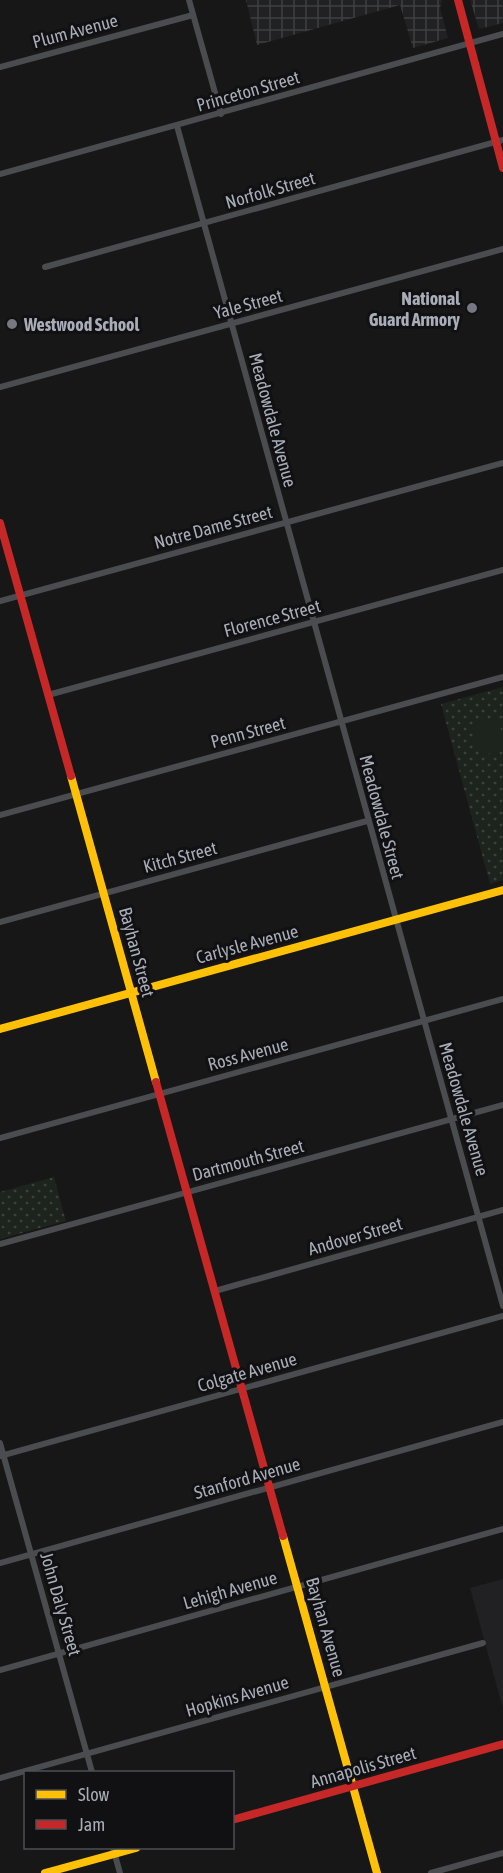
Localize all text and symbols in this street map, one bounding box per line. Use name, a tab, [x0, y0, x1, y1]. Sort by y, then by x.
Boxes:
street label: Plum Avenue	[30, 10, 120, 52]
street label: Princeton Street	[194, 66, 302, 116]
street label: Norfolk Street	[223, 167, 317, 213]
street label: Yale Street	[211, 285, 285, 323]
place label: National Guard Armory	[369, 288, 461, 330]
marker: National Guard Armory	[465, 301, 479, 315]
place label: Westwood School	[23, 314, 140, 335]
marker: Westwood School	[5, 317, 19, 331]
street label: Meadowdale Avenue	[245, 351, 301, 489]
street label: Notre Dame Street	[151, 501, 275, 553]
street label: Florence Street	[221, 595, 323, 641]
street label: Penn Street	[208, 712, 288, 752]
street label: Meadowdale Street	[355, 753, 409, 881]
street label: Kitch Street	[141, 837, 219, 877]
street label: Bayhan Street	[115, 905, 159, 999]
street label: Carlysle Avenue	[193, 920, 301, 968]
street label: Ross Avenue	[205, 1033, 291, 1075]
street label: Meadowdale Avenue	[435, 1040, 493, 1178]
street label: Dartmouth Street	[190, 1135, 306, 1185]
street label: Andover Street	[305, 1213, 405, 1259]
street label: Colgate Avenue	[195, 1348, 299, 1396]
street label: Stanford Avenue	[192, 1453, 302, 1503]
street label: John Daly Street	[36, 1550, 86, 1658]
street label: Lehigh Avenue	[181, 1567, 279, 1613]
street label: Bayhan Avenue	[302, 1575, 350, 1679]
street label: Hopkins Avenue	[183, 1671, 291, 1721]
street label: Annapolis Street	[308, 1742, 418, 1792]
legend	[24, 1771, 234, 1849]
text: Slow	[78, 1784, 109, 1805]
text: Jam	[78, 1814, 105, 1835]

